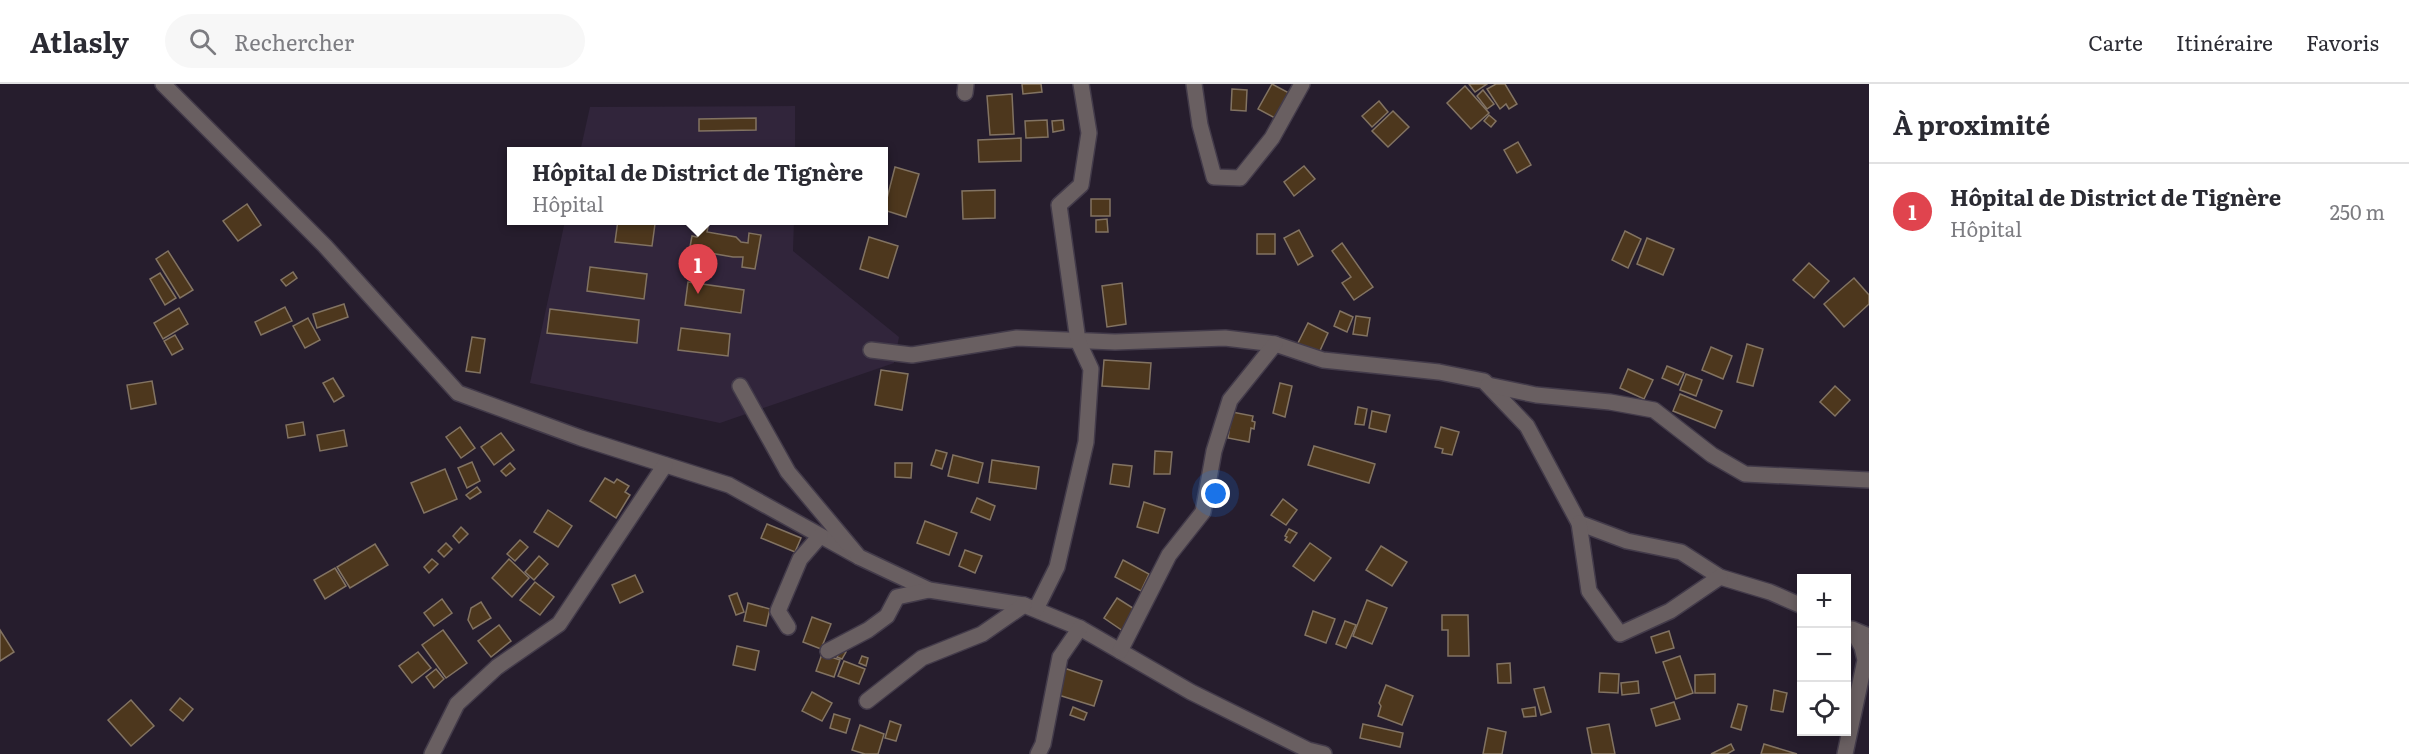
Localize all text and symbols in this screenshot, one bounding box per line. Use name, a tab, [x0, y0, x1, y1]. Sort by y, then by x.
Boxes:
search box	[165, 14, 585, 68]
text: Atlasly	[30, 20, 129, 62]
icon: search	[186, 25, 219, 58]
text: Rechercher	[234, 25, 354, 58]
text: Carte	[2088, 26, 2143, 57]
text: Itinéraire	[2176, 26, 2273, 57]
text: Favoris	[2306, 26, 2379, 57]
text: À proximité	[1893, 104, 2050, 143]
popup	[507, 147, 888, 225]
text: Hôpital de District de Tignère	[532, 155, 863, 188]
text: Hôpital de District de Tignère	[1950, 180, 2281, 213]
text: Hôpital	[532, 188, 604, 218]
text: 1	[1908, 196, 1917, 226]
text: 250 m	[2330, 196, 2385, 226]
text: Hôpital	[1950, 213, 2022, 243]
pin: 1	[678, 244, 718, 294]
your location	[1201, 479, 1230, 508]
map controls	[1797, 574, 1851, 736]
button: +	[1797, 574, 1851, 628]
button: −	[1797, 628, 1851, 682]
button: locate	[1797, 682, 1851, 736]

